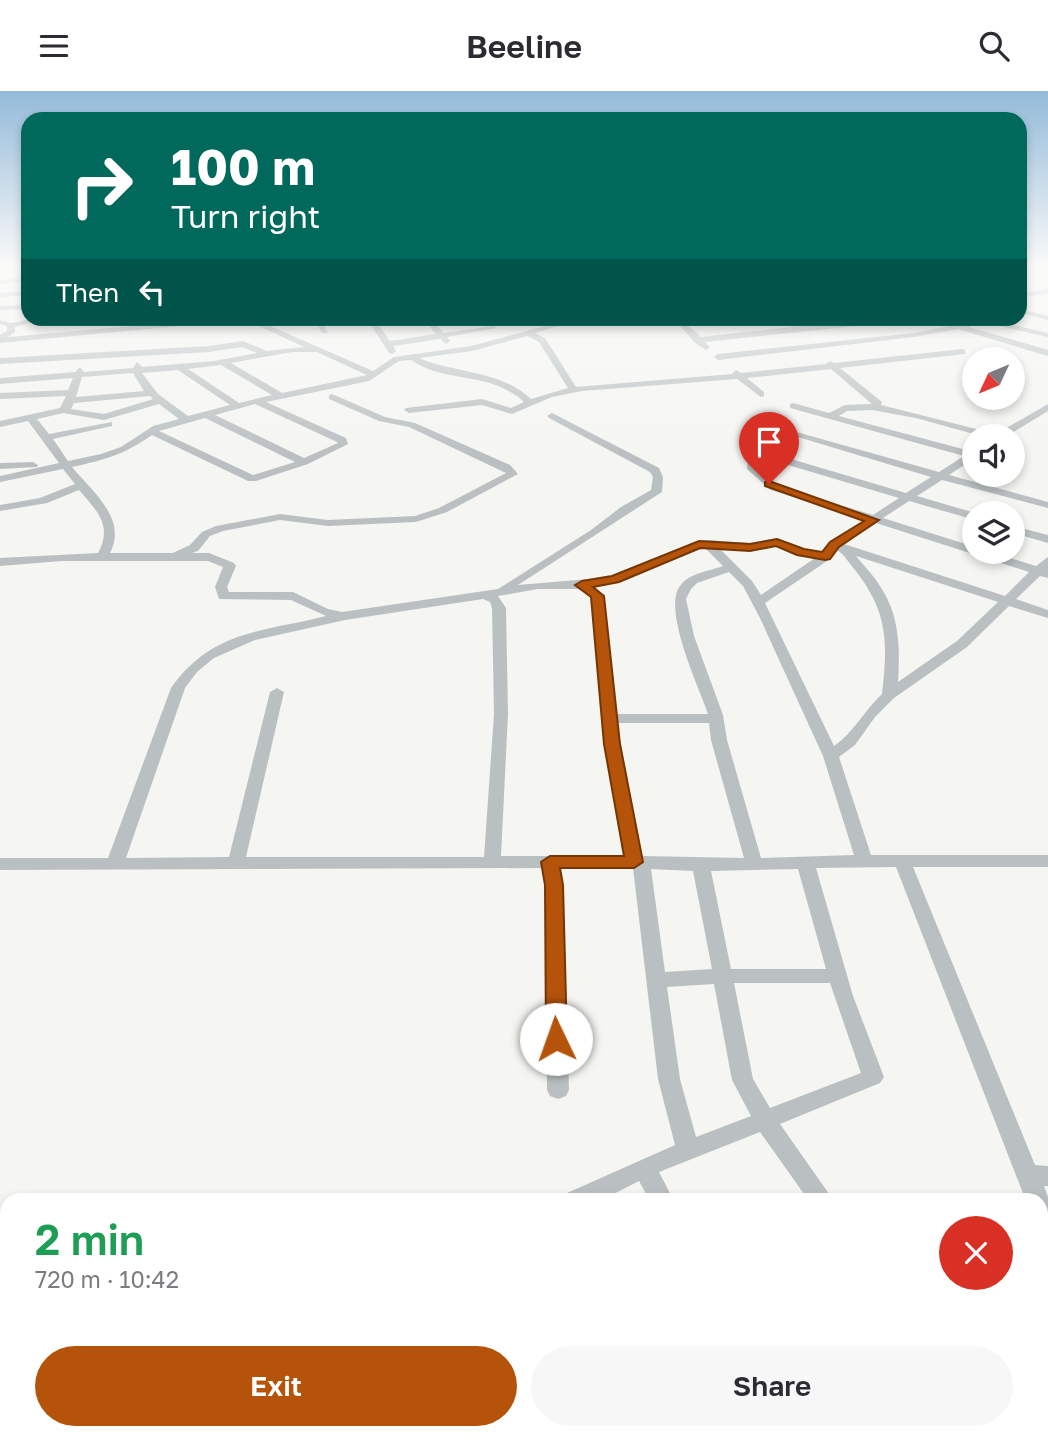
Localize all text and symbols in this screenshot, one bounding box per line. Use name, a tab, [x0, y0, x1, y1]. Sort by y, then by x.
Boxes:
icon: menu	[35, 27, 73, 65]
text: Beeline	[466, 27, 582, 65]
icon: search	[975, 27, 1013, 65]
text: 100 m	[171, 137, 315, 196]
icon: right	[56, 140, 147, 231]
text: Turn right	[171, 197, 320, 235]
icon: left	[133, 273, 171, 311]
text: Then	[56, 277, 119, 308]
north arrow	[962, 347, 1026, 409]
map controls	[962, 347, 1025, 564]
pin	[739, 412, 799, 484]
icon: arrive	[750, 423, 788, 461]
button: sound	[962, 424, 1025, 487]
button: layers	[962, 501, 1025, 564]
position arrow	[519, 1002, 593, 1076]
text: 2 min	[35, 1214, 144, 1264]
button: close	[939, 1216, 1013, 1290]
text: 720 m · 10:42	[35, 1265, 179, 1293]
button: Exit	[35, 1346, 517, 1426]
button: Share	[531, 1346, 1013, 1426]

